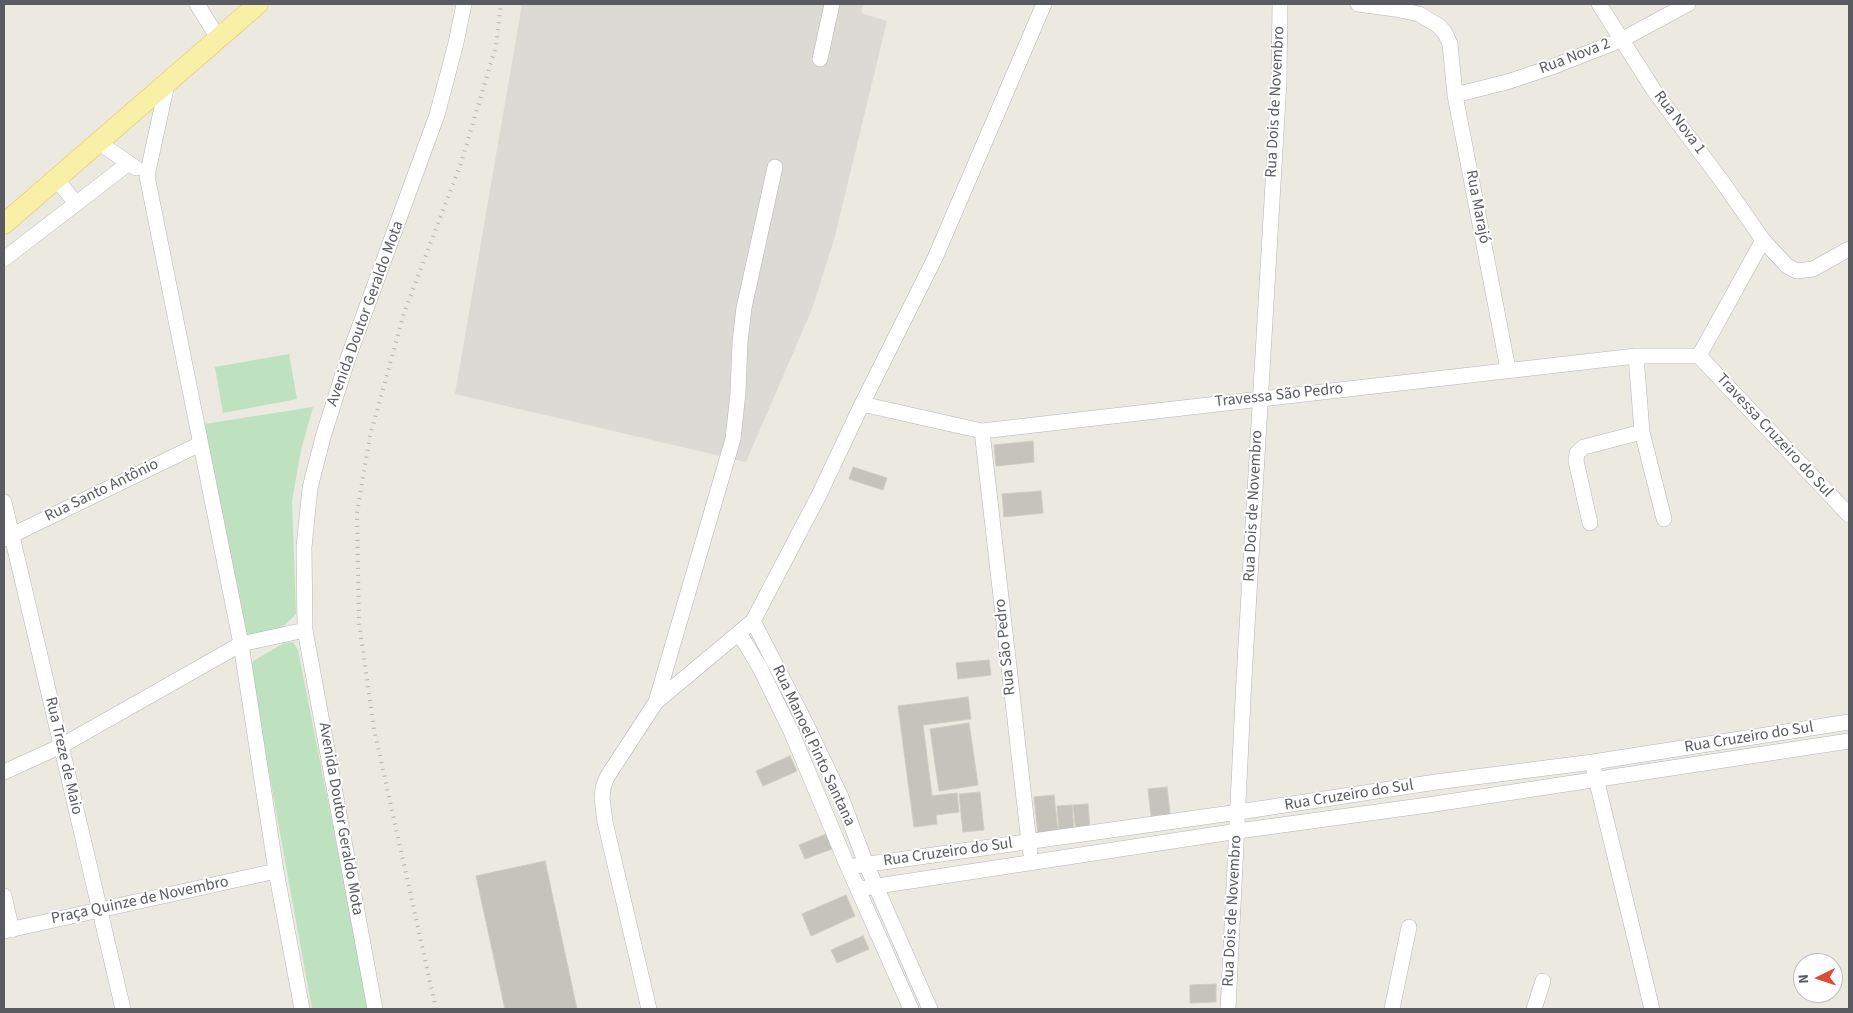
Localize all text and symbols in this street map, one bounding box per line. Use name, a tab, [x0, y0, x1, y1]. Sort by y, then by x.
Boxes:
street label: Rua Dois de Novembro	[1262, 26, 1290, 178]
street label: Rua Nova 2	[1537, 35, 1613, 79]
street label: Rua Nova 1	[1649, 88, 1709, 158]
street label: Rua Marajó	[1460, 169, 1494, 245]
street label: Avenida Doutor Geraldo Mota	[324, 219, 408, 409]
street label: Travessa Cruzeiro do Sul	[1712, 370, 1836, 502]
street label: Travessa São Pedro	[1214, 380, 1344, 412]
street label: Rua Dois de Novembro	[1240, 430, 1268, 582]
street label: Rua Santo Antônio	[42, 455, 162, 527]
street label: Rua São Pedro	[991, 598, 1021, 696]
street label: Rua Manoel Pinto Santana	[767, 662, 859, 830]
street label: Rua Treze de Maio	[40, 695, 86, 817]
street label: Rua Cruzeiro do Sul	[1683, 718, 1815, 758]
street label: Avenida Doutor Geraldo Mota	[314, 721, 366, 917]
street label: Rua Cruzeiro do Sul	[1283, 776, 1415, 816]
street label: Rua Cruzeiro do Sul	[882, 834, 1014, 872]
street label: Rua Dois de Novembro	[1219, 835, 1247, 987]
street label: Praça Quinze de Novembro	[49, 873, 231, 929]
north arrow	[1793, 953, 1843, 1003]
text: N	[1794, 974, 1814, 984]

